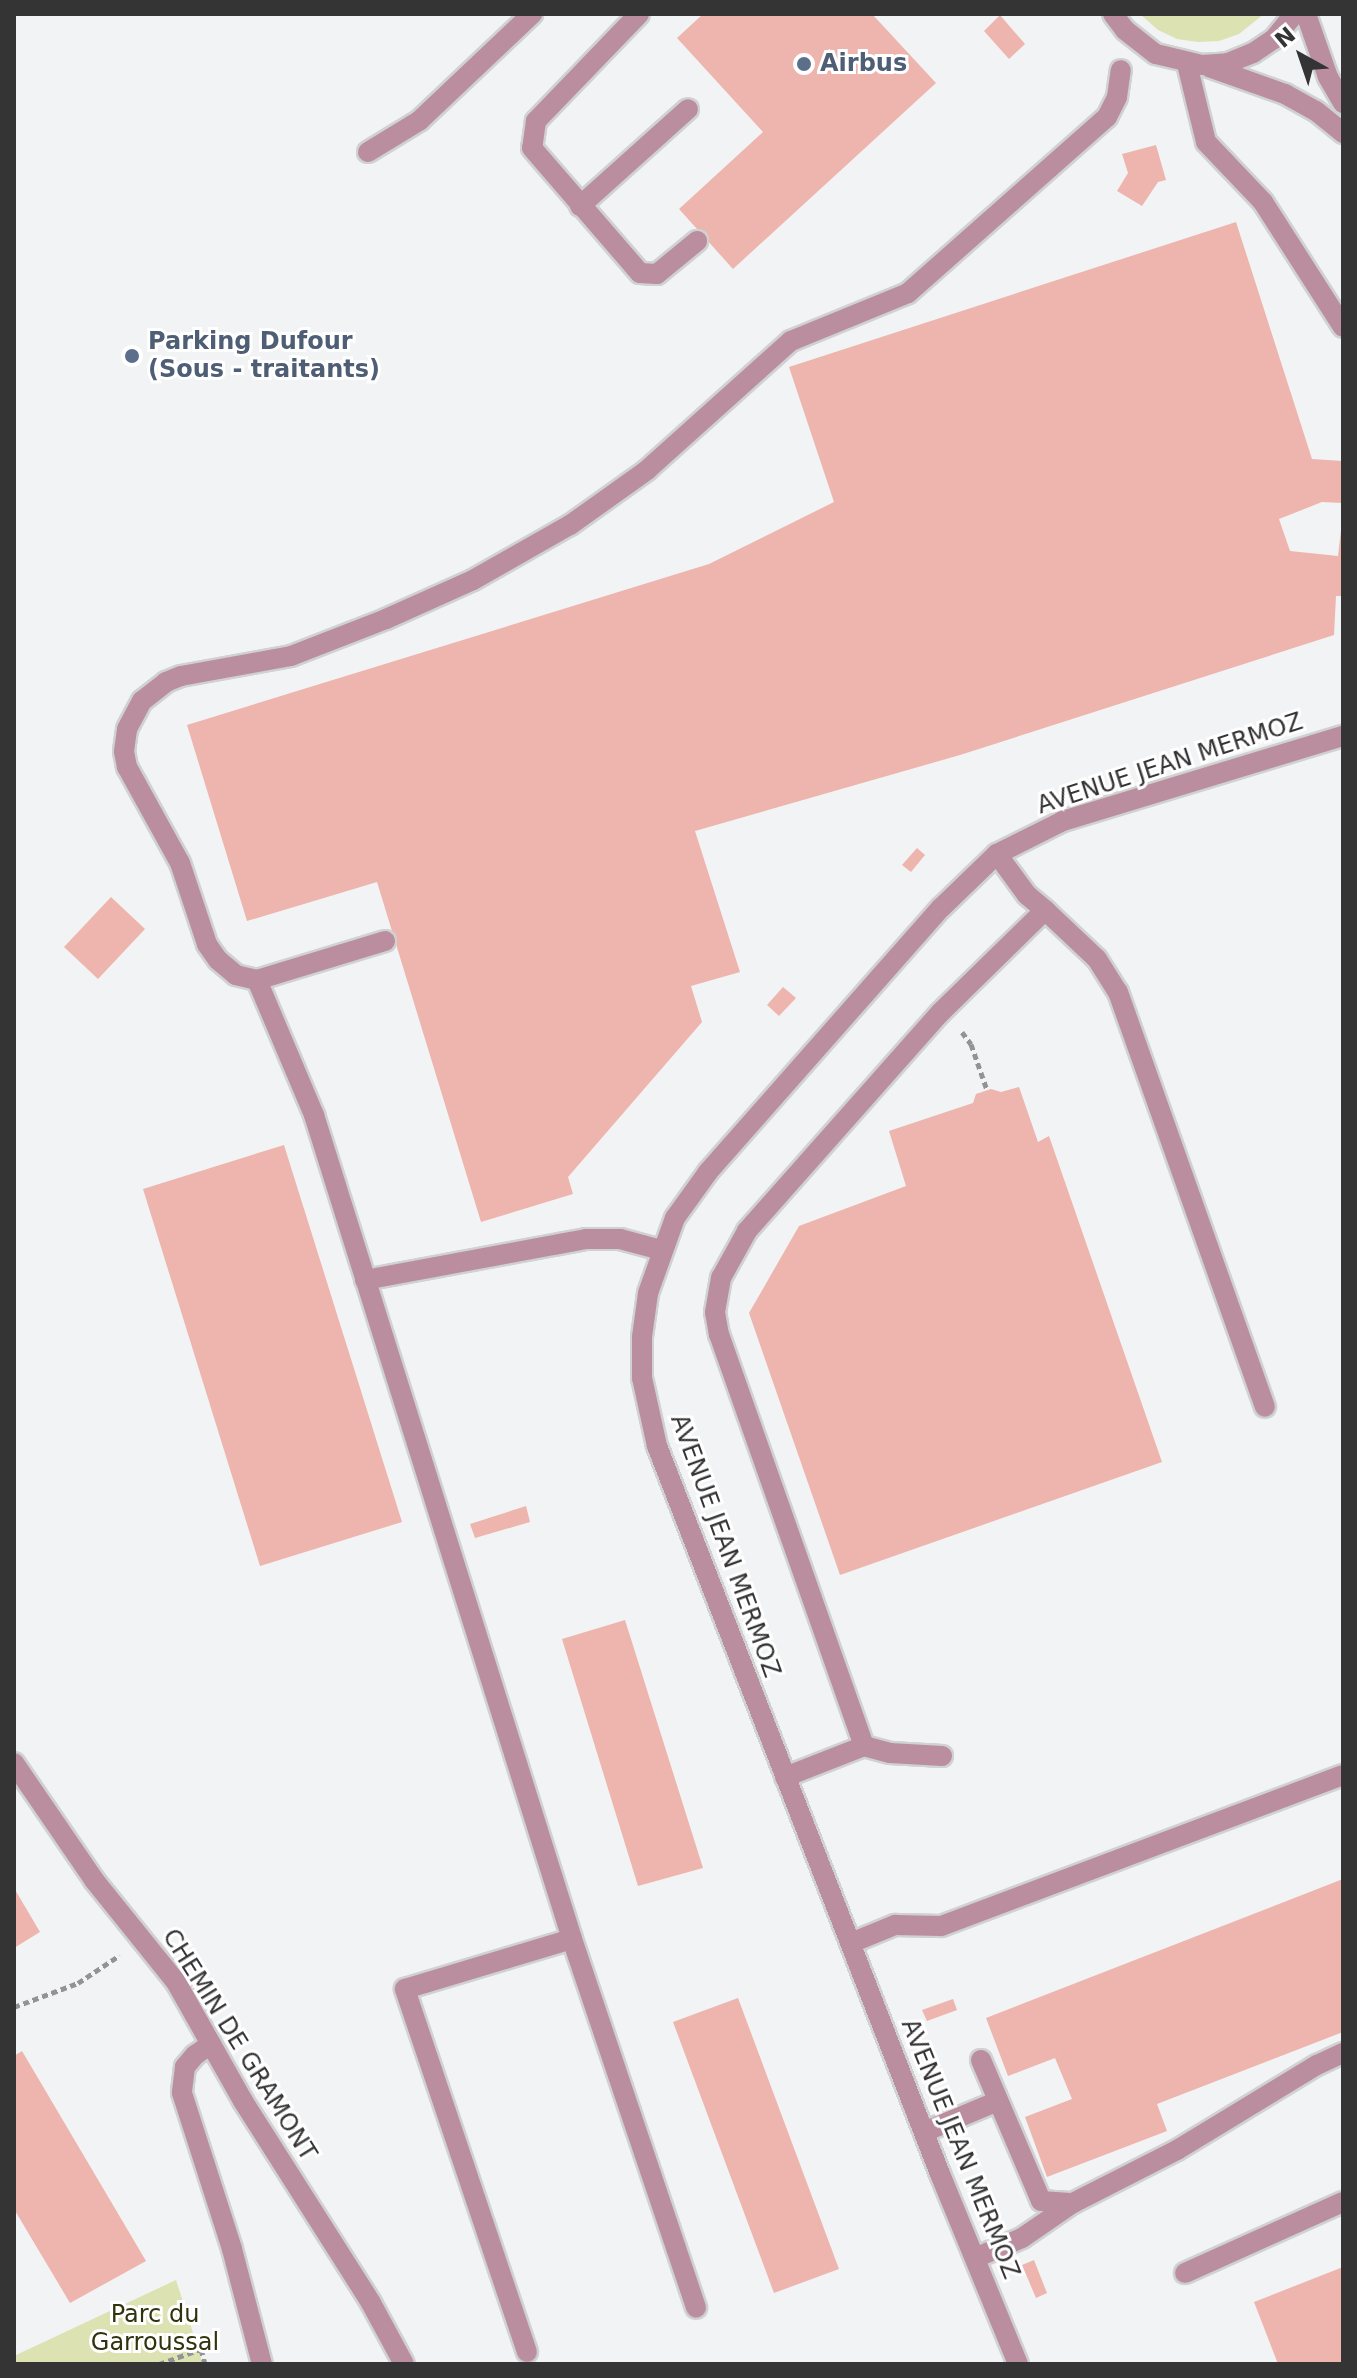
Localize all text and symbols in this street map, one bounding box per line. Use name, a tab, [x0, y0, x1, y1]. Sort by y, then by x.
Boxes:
north arrow	[1261, 16, 1341, 96]
text: N	[1270, 22, 1300, 53]
place label: Airbus	[820, 50, 907, 78]
marker: Airbus	[795, 55, 813, 73]
place label: Parking Dufour (Sous - traitants)	[148, 328, 380, 384]
marker: Parking Dufour (Sous - traitants)	[123, 347, 141, 365]
street label: AVENUE JEAN MERMOZ	[1034, 707, 1306, 821]
street label: AVENUE JEAN MERMOZ	[664, 1411, 786, 1681]
street label: CHEMIN DE GRAMONT	[156, 1924, 322, 2166]
street label: AVENUE JEAN MERMOZ	[895, 2015, 1025, 2283]
park label: Parc du Garroussal	[91, 2301, 219, 2357]

